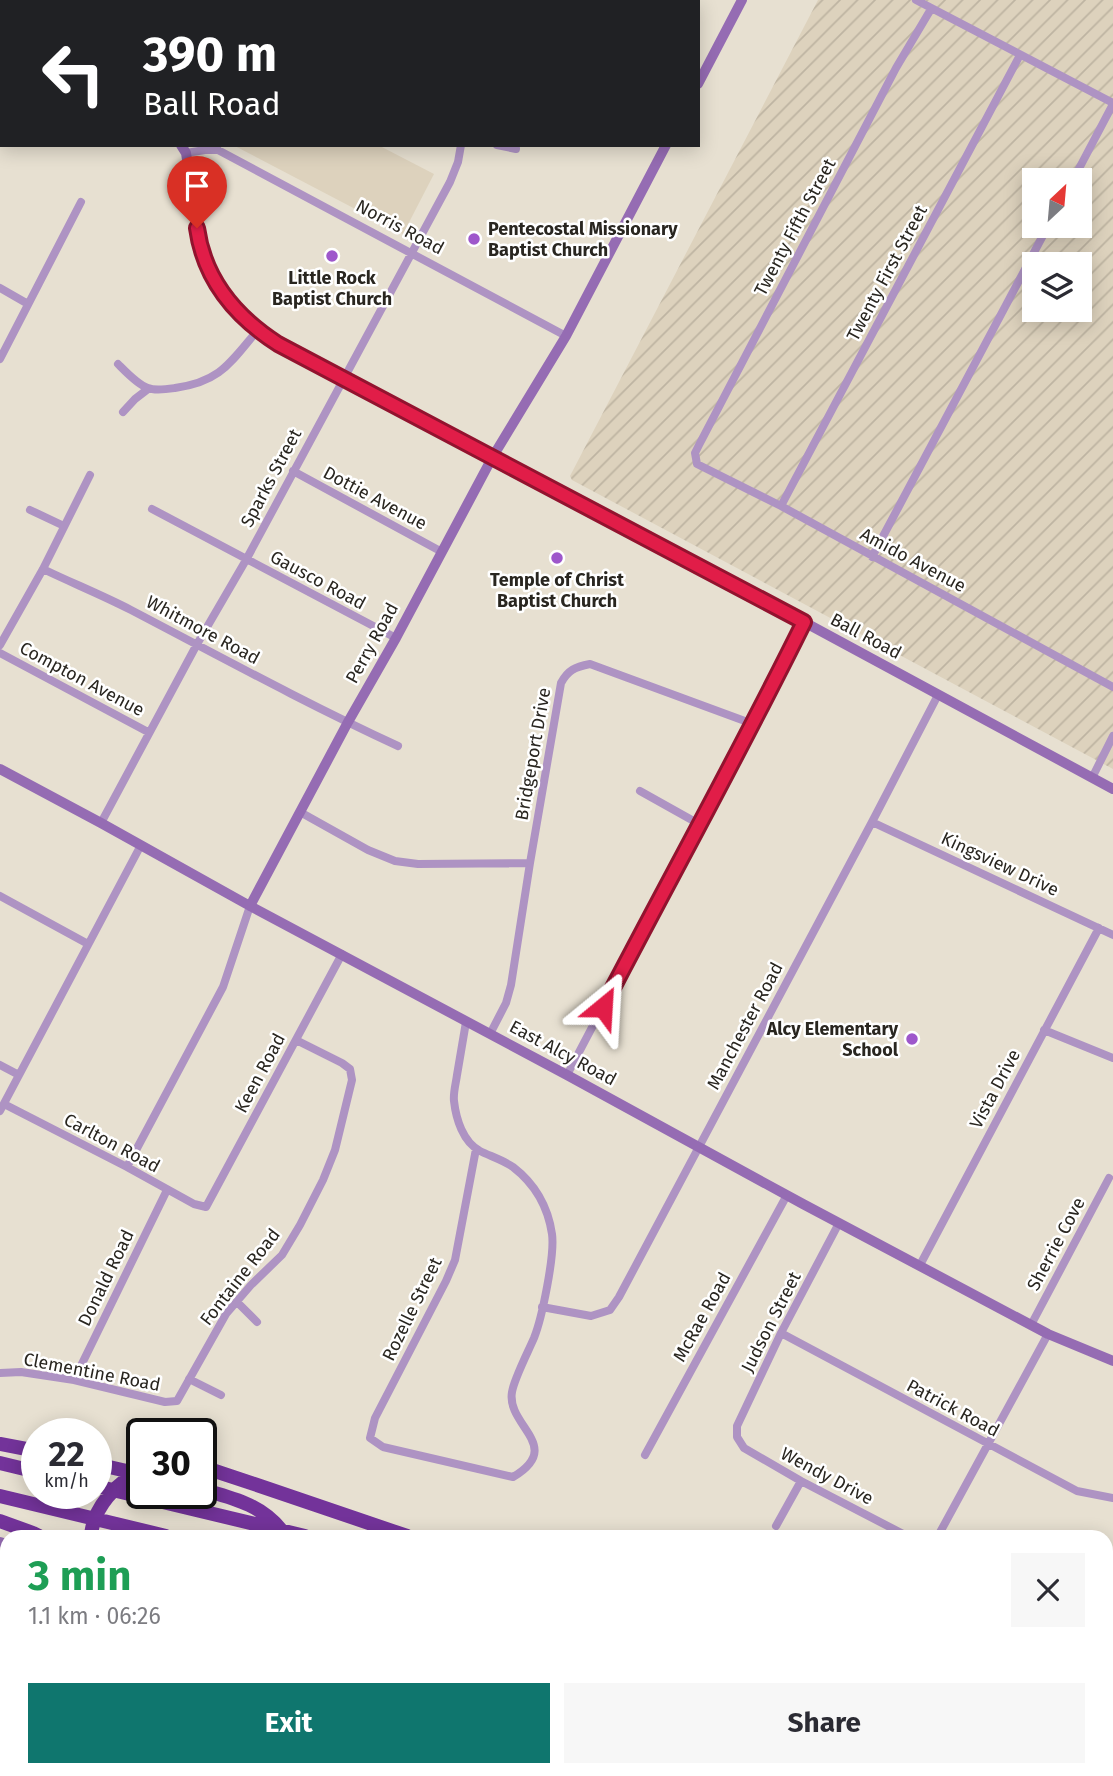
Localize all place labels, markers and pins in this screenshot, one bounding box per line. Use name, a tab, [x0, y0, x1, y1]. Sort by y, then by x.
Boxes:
pin	[167, 156, 227, 228]
place label: Pentecostal Missionary Baptist Church	[488, 218, 678, 261]
marker: Pentecostal Missionary Baptist Church	[466, 231, 482, 247]
marker: Little Rock Baptist Church	[324, 248, 340, 264]
place label: Little Rock Baptist Church	[272, 267, 392, 310]
marker: Temple of Christ Baptist Church	[549, 550, 565, 566]
place label: Temple of Christ Baptist Church	[490, 569, 625, 612]
place label: Alcy Elementary School	[766, 1018, 899, 1061]
marker: Alcy Elementary School	[904, 1031, 920, 1047]

